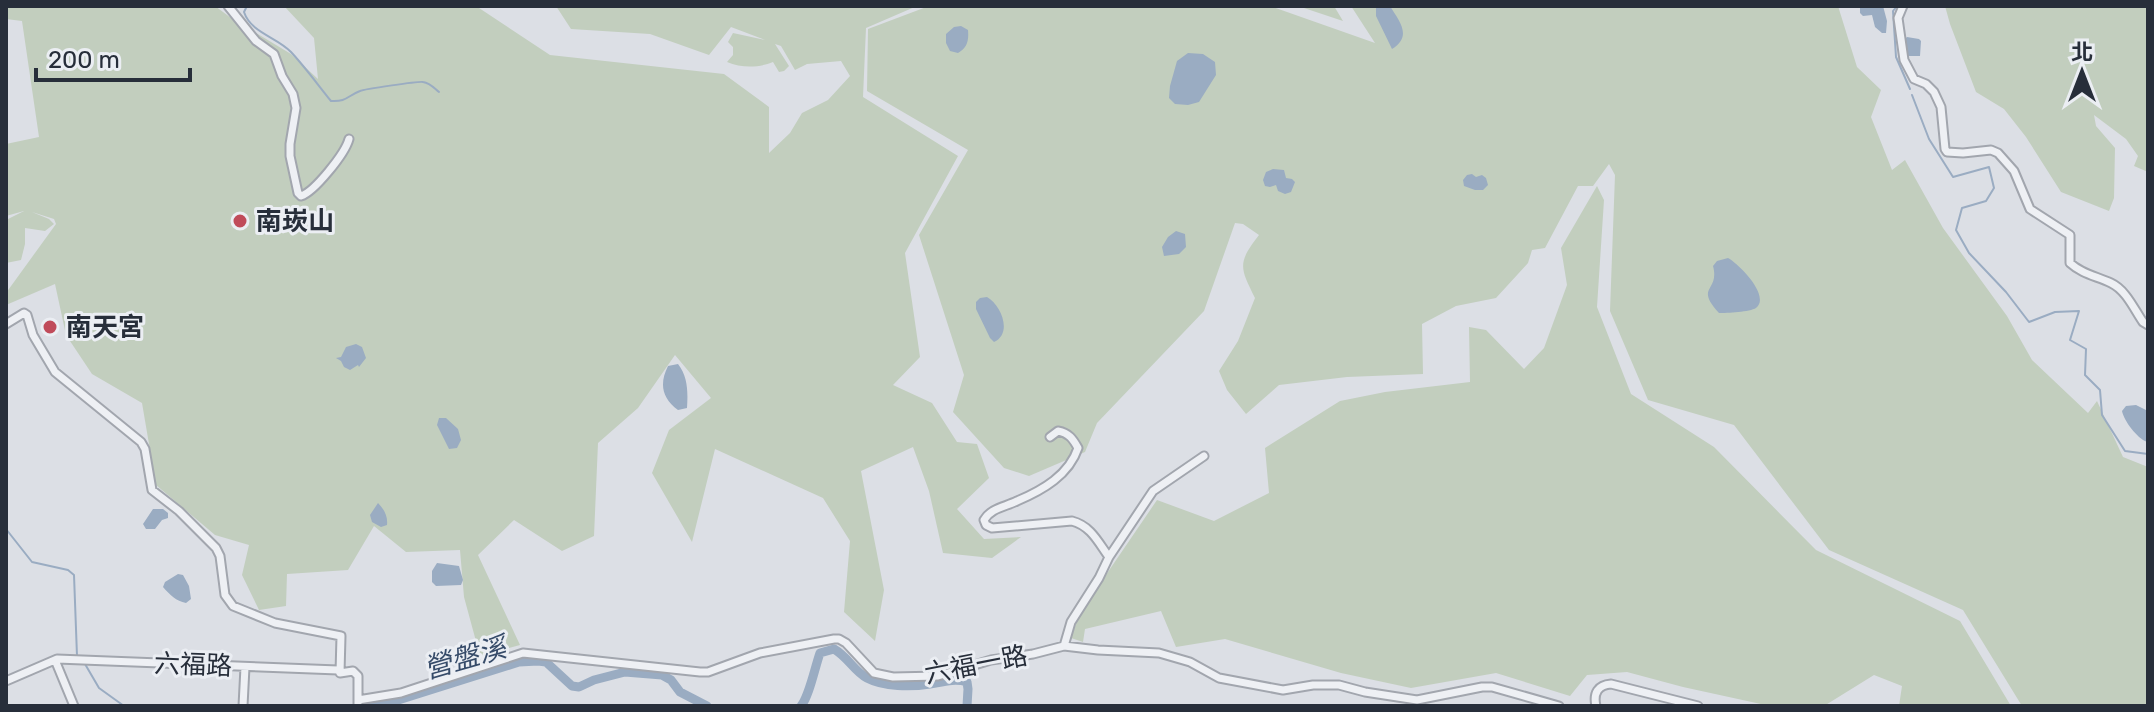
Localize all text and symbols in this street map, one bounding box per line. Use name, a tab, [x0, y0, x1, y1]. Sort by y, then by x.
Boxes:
scale bar	[36, 32, 190, 82]
north arrow	[2042, 32, 2122, 112]
text: 北	[2071, 39, 2093, 66]
text: 200 m	[48, 46, 120, 74]
place label: 南崁山	[256, 206, 334, 237]
marker: 南崁山	[231, 212, 249, 230]
place label: 南天宮	[66, 312, 144, 343]
marker: 南天宮	[41, 318, 59, 336]
water label: 營盤溪	[420, 629, 514, 685]
street label: 六福一路	[922, 640, 1030, 690]
street label: 六福路	[153, 648, 233, 682]

